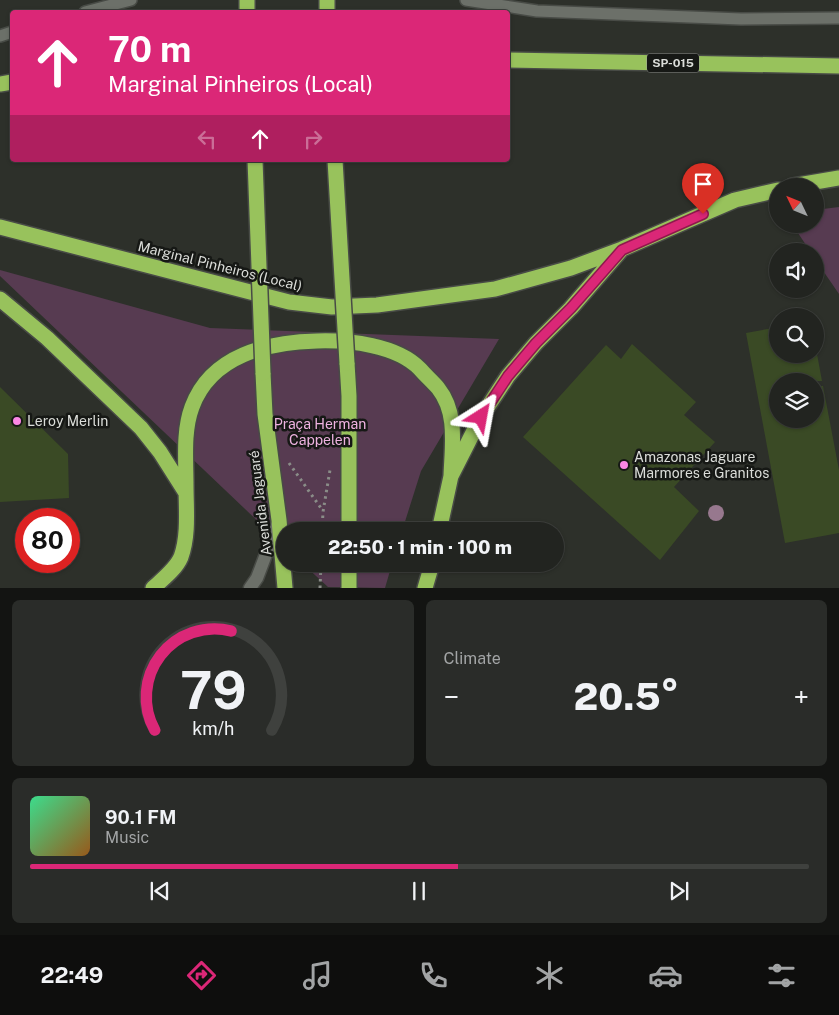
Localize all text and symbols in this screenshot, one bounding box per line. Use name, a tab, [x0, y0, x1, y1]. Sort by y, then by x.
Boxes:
text: 70 m	[108, 29, 191, 70]
icon: ahead	[25, 30, 90, 95]
road number: SP-015	[647, 54, 699, 72]
text: Marginal Pinheiros (Local)	[108, 71, 373, 97]
icon: left	[193, 125, 221, 153]
icon: ahead	[246, 125, 274, 153]
icon: right	[299, 125, 327, 153]
pin	[682, 163, 724, 214]
icon: arrive	[689, 170, 717, 198]
north arrow	[769, 178, 824, 232]
map controls	[769, 178, 824, 428]
street label: Marginal Pinheiros (Local)	[136, 238, 304, 294]
button: sound	[769, 243, 824, 298]
button: search	[769, 308, 824, 363]
button: layers	[769, 373, 824, 428]
position arrow	[454, 390, 506, 442]
place label: Leroy Merlin	[27, 413, 108, 429]
marker: Leroy Merlin	[11, 415, 23, 427]
park label: Praça Herman Cappelen	[274, 416, 366, 448]
street label: Avenida Jaguaré	[246, 449, 274, 557]
place label: Amazonas Jaguare Marmores e Granitos	[634, 449, 769, 481]
marker: Amazonas Jaguare Marmores e Granitos	[618, 459, 630, 471]
speed limit sign: 80	[15, 508, 80, 573]
text: 22:50 · 1 min · 100 m	[328, 536, 512, 558]
text: Climate	[444, 649, 501, 668]
text: 79	[180, 660, 246, 721]
text: 20.5°	[574, 674, 679, 719]
text: −	[444, 680, 459, 713]
text: +	[793, 680, 809, 713]
text: km/h	[192, 718, 234, 739]
text: 90.1 FM	[105, 806, 176, 828]
text: Music	[105, 828, 149, 847]
icon: previous	[146, 877, 174, 905]
icon: pause	[405, 877, 433, 905]
icon: next	[665, 877, 693, 905]
icon: directions	[184, 958, 219, 993]
icon: music	[300, 958, 335, 993]
icon: phone	[416, 958, 451, 993]
icon: climate	[532, 958, 567, 993]
icon: car	[648, 958, 683, 993]
icon: filters	[764, 958, 799, 993]
text: 22:49	[40, 962, 103, 988]

